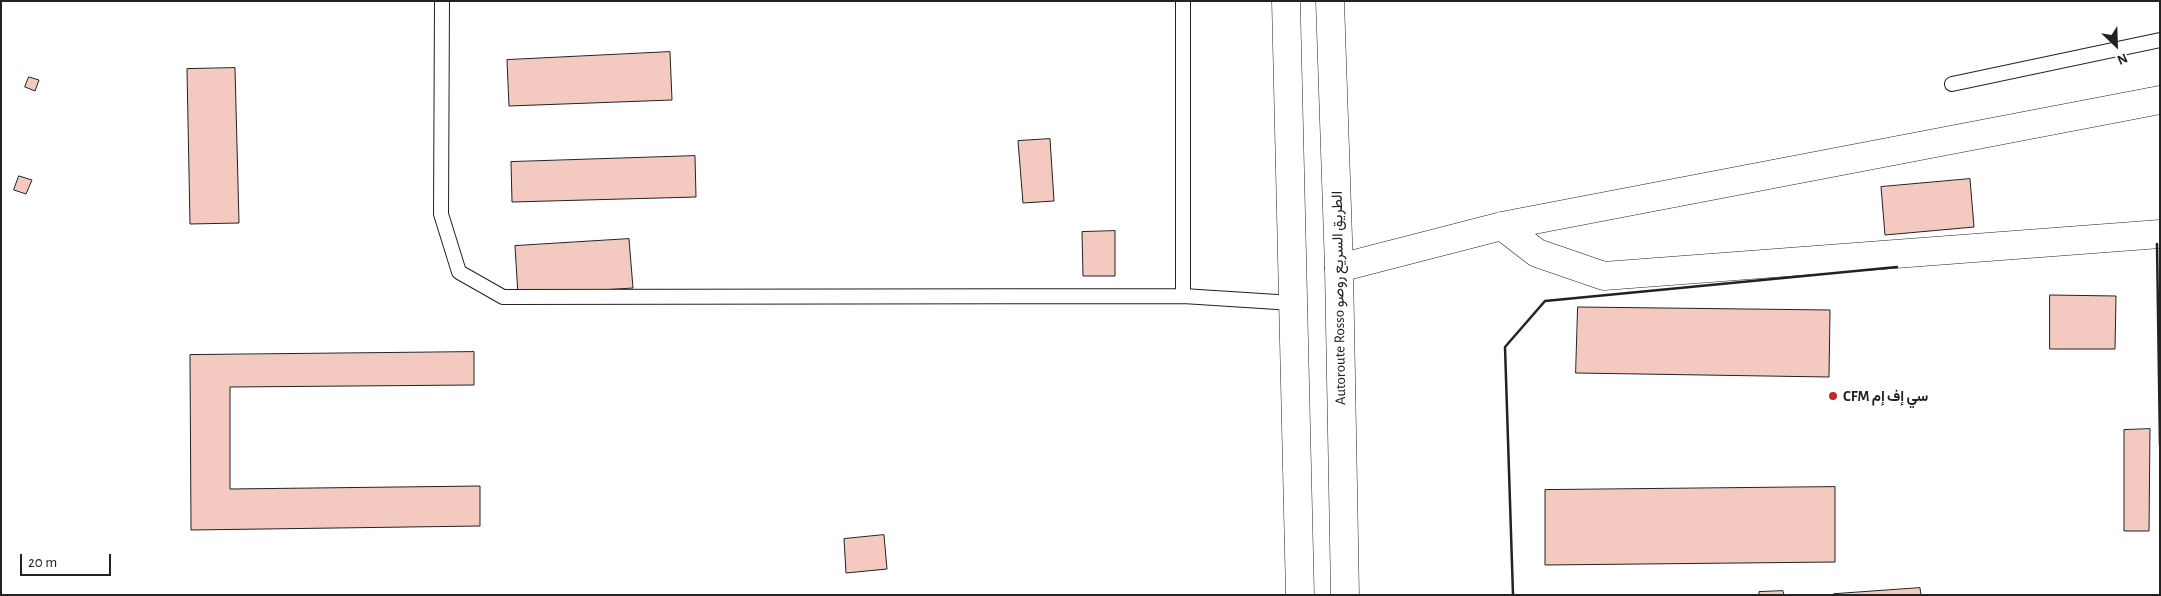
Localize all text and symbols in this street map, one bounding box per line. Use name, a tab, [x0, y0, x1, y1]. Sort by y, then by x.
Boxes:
north arrow	[2091, 20, 2141, 70]
text: N	[2115, 50, 2129, 67]
street label: Autoroute Rosso الطريق السريع روصو	[1328, 191, 1350, 405]
place label: CFM سي إف إم	[1843, 387, 1928, 405]
marker: CFM سي إف إم	[1827, 390, 1839, 402]
scale bar	[22, 544, 114, 576]
text: 20 m	[28, 555, 57, 570]

